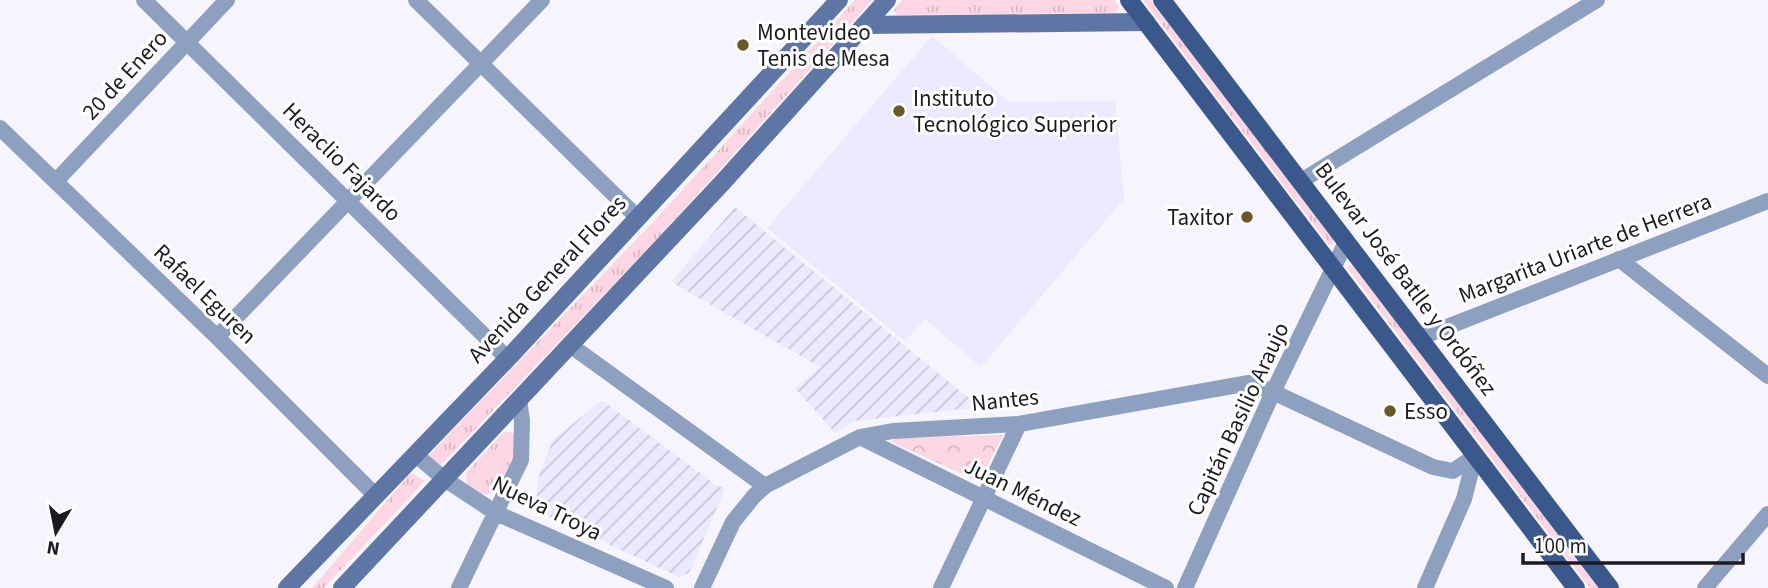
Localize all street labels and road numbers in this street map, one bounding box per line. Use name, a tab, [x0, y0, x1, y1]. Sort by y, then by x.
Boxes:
street label: 20 de Enero	[75, 23, 175, 127]
street label: Heraclio Fajardo	[275, 95, 409, 229]
street label: Bulevar José Batlle y Ordóñez	[1307, 155, 1505, 403]
street label: Margarita Uriarte de Herrera	[1454, 184, 1716, 312]
street label: Avenida General Flores	[460, 188, 634, 370]
street label: Rafael Eguren	[146, 236, 264, 352]
street label: Capitán Basilio Araujo	[1179, 317, 1297, 521]
street label: Nantes	[970, 380, 1040, 420]
street label: Juan Méndez	[959, 449, 1087, 535]
street label: Nueva Troya	[486, 467, 608, 549]

